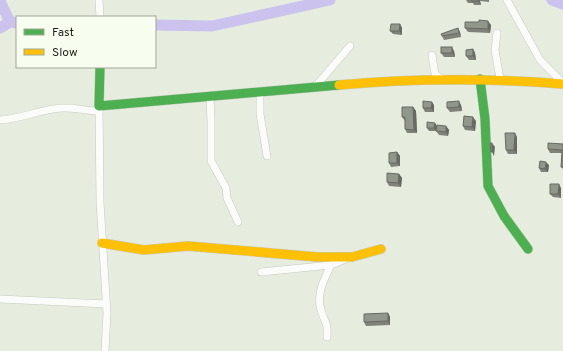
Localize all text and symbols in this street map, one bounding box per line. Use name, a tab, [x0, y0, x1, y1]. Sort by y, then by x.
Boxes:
legend	[16, 16, 156, 68]
text: Fast	[52, 25, 74, 41]
text: Slow	[52, 45, 78, 61]

